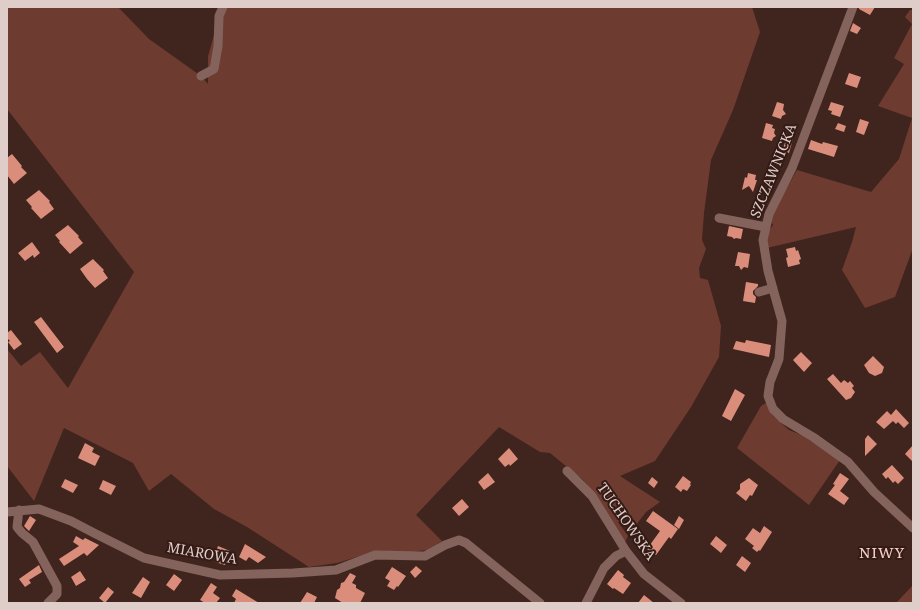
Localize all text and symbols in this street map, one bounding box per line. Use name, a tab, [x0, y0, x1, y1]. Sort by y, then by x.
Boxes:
street label: SZCZAWNICKA	[747, 121, 801, 221]
street label: TUCHOWSKA	[593, 480, 659, 564]
street label: MIAROWA	[166, 540, 238, 568]
district label: NIWY	[859, 545, 905, 563]

